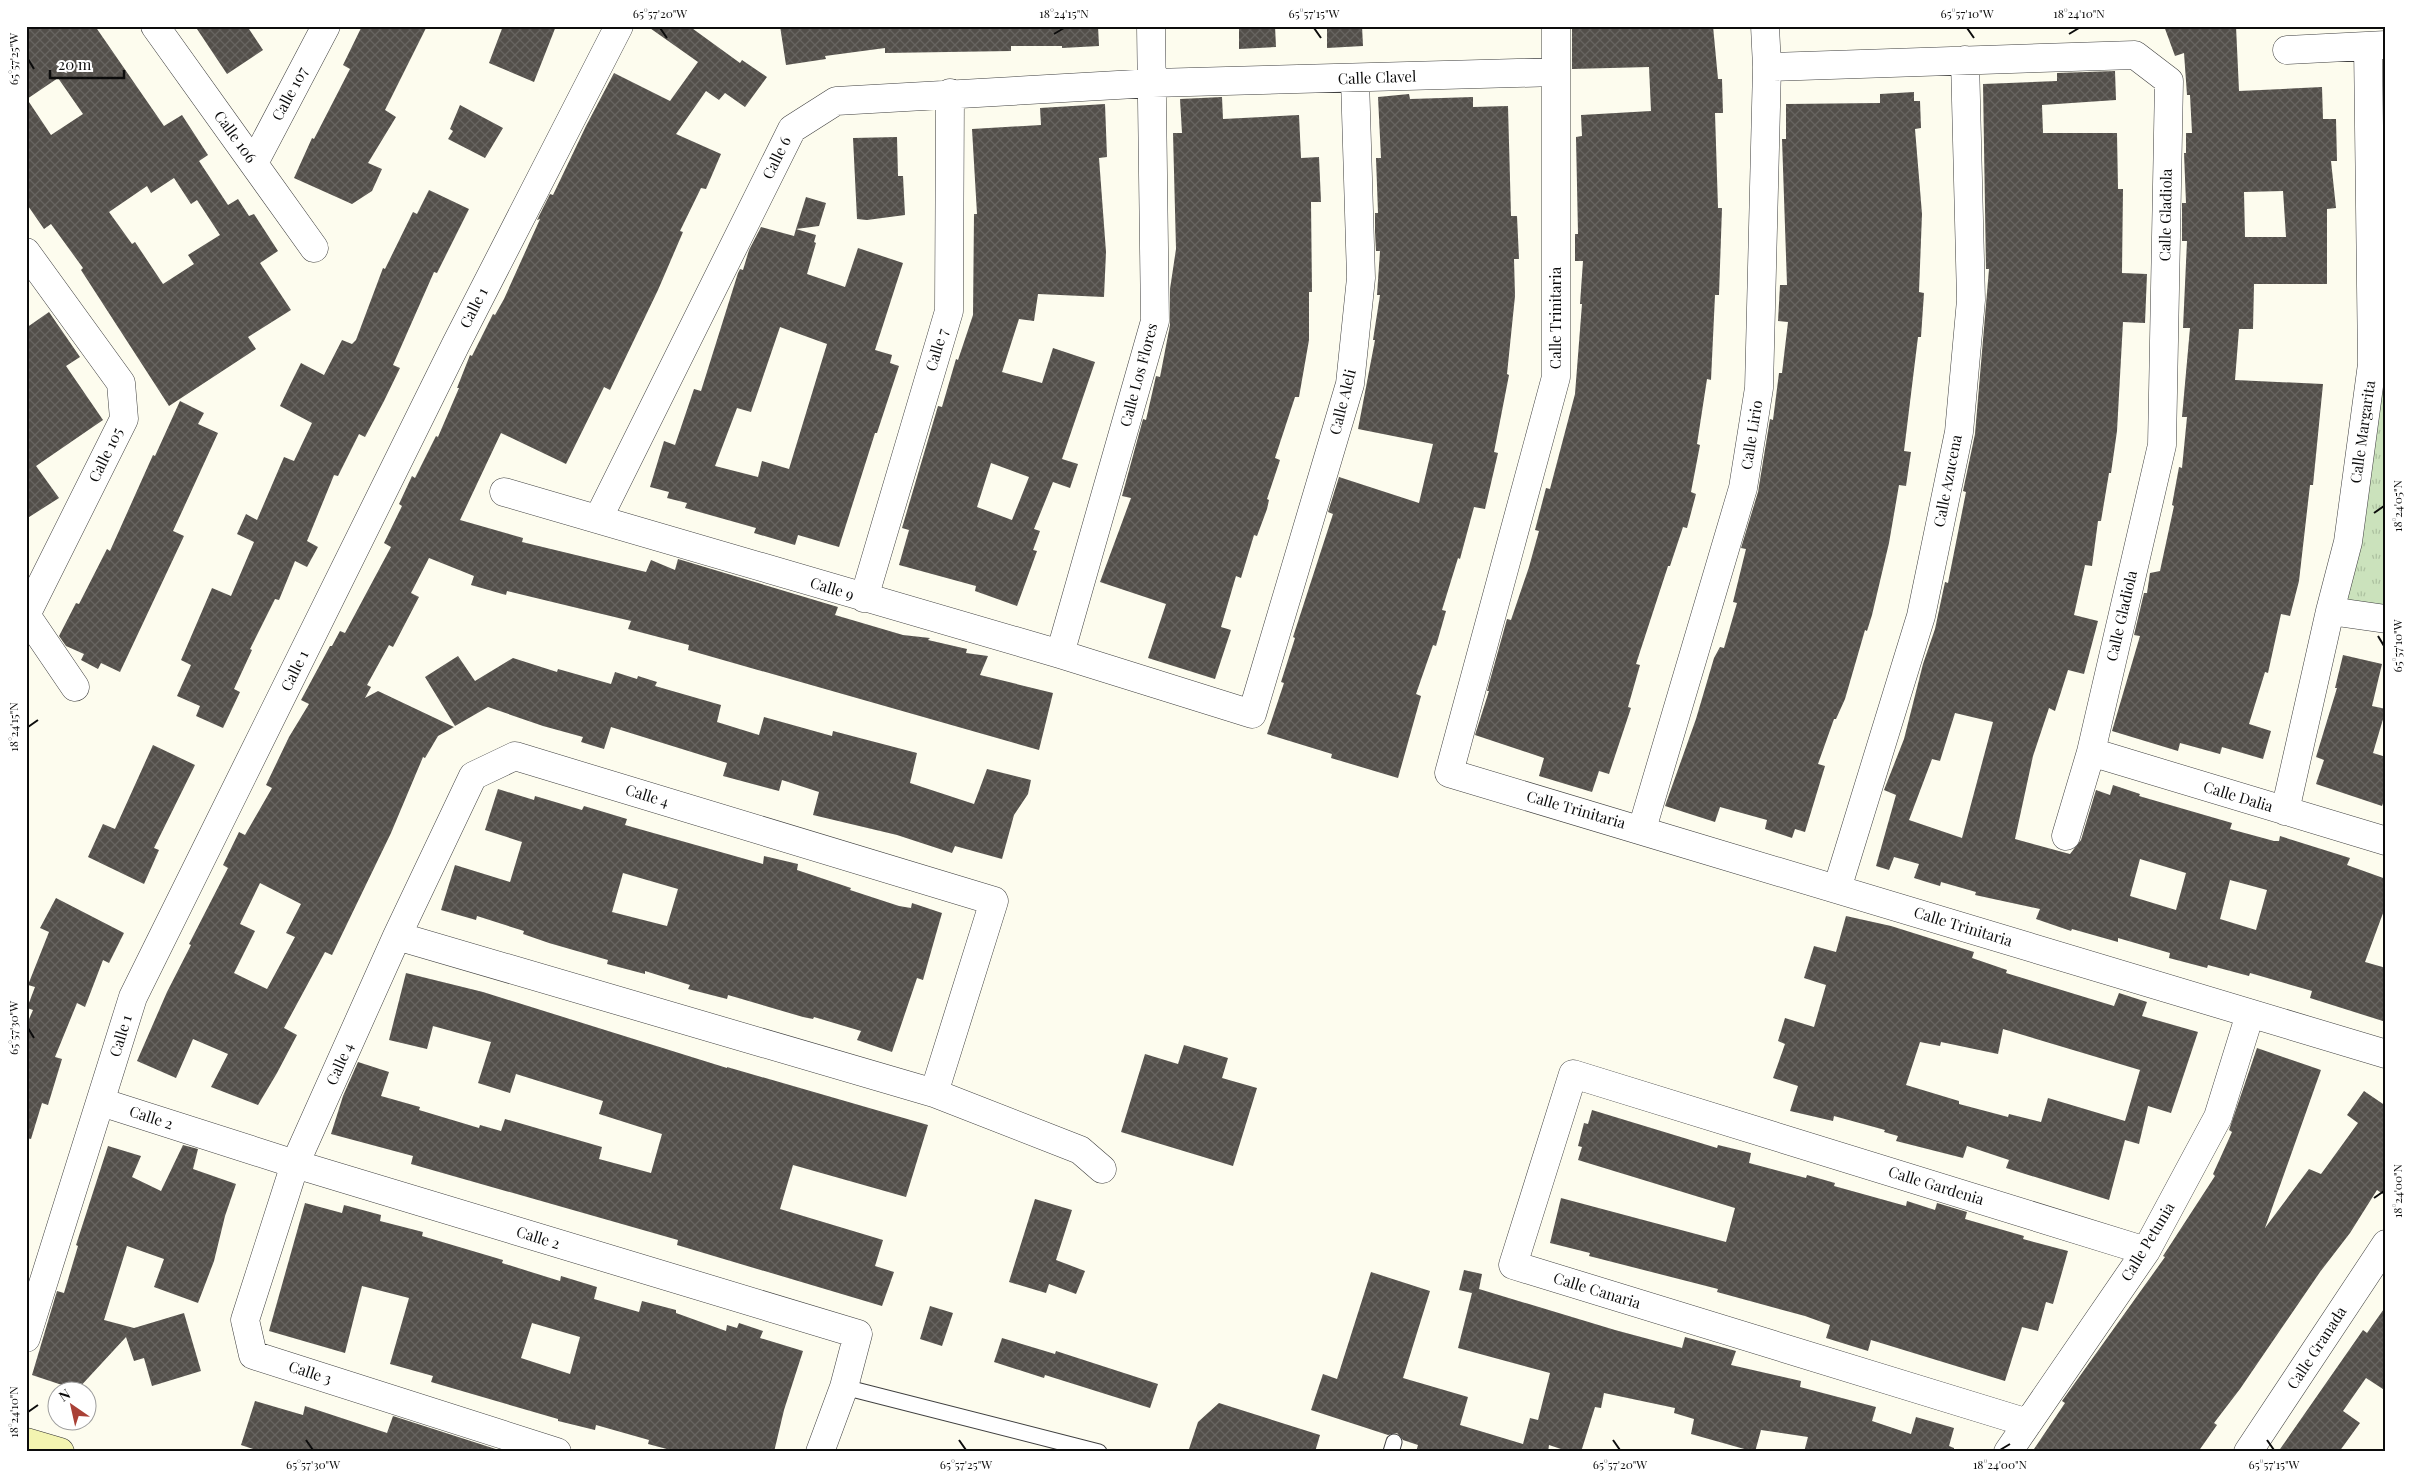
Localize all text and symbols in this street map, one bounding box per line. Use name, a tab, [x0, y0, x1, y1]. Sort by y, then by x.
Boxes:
text: 65°57'20"W	[633, 5, 687, 21]
text: 18°24'15"N	[1039, 5, 1089, 21]
text: 65°57'15"W	[1289, 5, 1340, 21]
text: 65°57'10"W	[1940, 5, 1994, 21]
text: 18°24'10"N	[2053, 5, 2105, 21]
text: 65°57'25"W	[5, 33, 21, 85]
scale bar	[50, 48, 124, 80]
text: 20 m	[58, 54, 92, 74]
street label: Calle 107	[267, 63, 312, 124]
street label: Calle Clavel	[1337, 66, 1417, 88]
street label: Calle 106	[210, 106, 262, 167]
street label: Calle 6	[757, 133, 795, 182]
street label: Calle Gladiola	[2154, 168, 2176, 262]
street label: Calle Trinitaria	[1545, 266, 1565, 369]
street label: Calle 1	[454, 283, 492, 331]
street label: Calle Los Flores	[1115, 321, 1161, 429]
street label: Calle 7	[920, 326, 952, 373]
street label: Calle Aleli	[1324, 366, 1360, 437]
street label: Calle Margarita	[2345, 379, 2379, 485]
street label: Calle Lirio	[1736, 399, 1766, 471]
street label: Calle 105	[83, 424, 127, 485]
street label: Calle Azucena	[1928, 432, 1966, 529]
text: 18°24'05"N	[2389, 479, 2405, 532]
street label: Calle Gladiola	[2101, 568, 2141, 663]
street label: Calle 9	[808, 572, 857, 604]
text: 65°57'10"W	[2389, 619, 2405, 673]
street label: Calle 1	[276, 646, 313, 694]
text: 18°24'15"N	[5, 702, 21, 752]
street label: Calle Dalia	[2201, 776, 2276, 816]
street label: Calle 4	[623, 779, 672, 811]
street label: Calle Trinitaria	[1524, 785, 1629, 833]
street label: Calle Trinitaria	[1911, 902, 2016, 951]
text: 65°57'30"W	[5, 1001, 21, 1055]
street label: Calle 1	[104, 1012, 136, 1059]
street label: Calle 4	[321, 1039, 357, 1088]
street label: Calle 2	[127, 1101, 176, 1133]
street label: Calle Gardenia	[1886, 1161, 1987, 1209]
text: 18°24'00"N	[2389, 1163, 2405, 1218]
street label: Calle Petunia	[2116, 1198, 2179, 1285]
street label: Calle 2	[514, 1221, 563, 1253]
street label: Calle Canaria	[1551, 1267, 1644, 1313]
street label: Calle Granada	[2282, 1302, 2351, 1393]
street label: Calle 3	[286, 1356, 335, 1388]
north arrow	[48, 1380, 98, 1430]
text: N	[55, 1384, 74, 1406]
text: 18°24'10"N	[5, 1386, 21, 1438]
text: 65°57'30"W	[286, 1456, 340, 1472]
text: 65°57'25"W	[940, 1456, 992, 1472]
text: 65°57'20"W	[1593, 1456, 1647, 1472]
text: 18°24'00"N	[1973, 1456, 2028, 1472]
text: 65°57'15"W	[2249, 1456, 2300, 1472]

